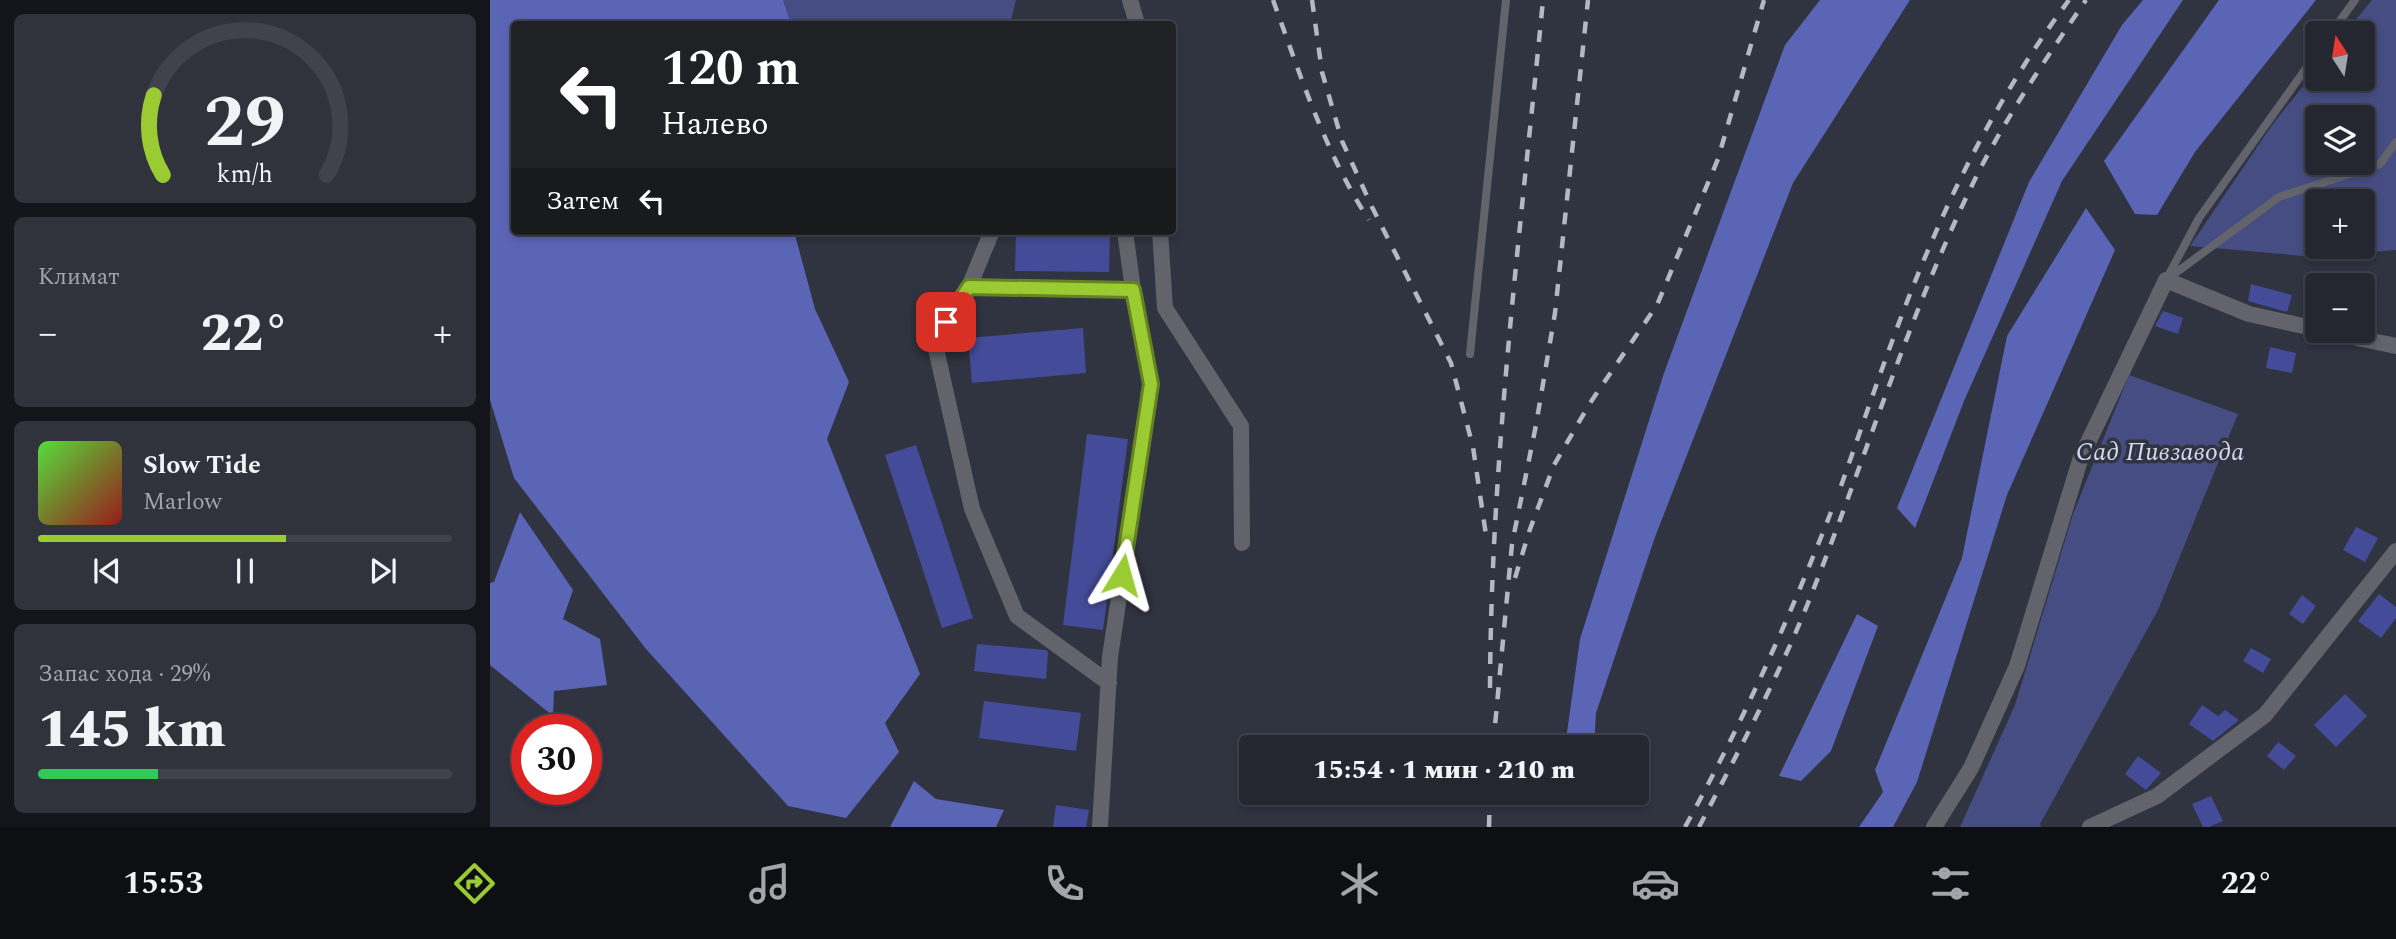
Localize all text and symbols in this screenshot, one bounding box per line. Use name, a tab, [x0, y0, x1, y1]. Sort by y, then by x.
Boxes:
north arrow	[2305, 21, 2375, 91]
map controls	[2305, 21, 2375, 343]
text: 120 m	[661, 32, 800, 107]
icon: left	[546, 49, 637, 140]
text: 29	[204, 68, 286, 179]
text: Налево	[661, 100, 769, 149]
button: layers	[2305, 105, 2375, 175]
text: km/h	[217, 155, 273, 193]
text: Затем	[546, 181, 619, 221]
icon: left	[633, 182, 671, 220]
button: +	[2305, 189, 2375, 259]
text: Климат	[38, 260, 120, 295]
button: −	[2305, 273, 2375, 343]
pin	[916, 292, 976, 352]
text: 22°	[201, 295, 289, 374]
icon: arrive	[927, 303, 965, 341]
text: −	[38, 305, 57, 363]
text: +	[433, 305, 452, 363]
park label: Сад Пивзавода	[2076, 432, 2244, 472]
text: Slow Tide	[143, 445, 261, 485]
text: Marlow	[143, 485, 222, 520]
position arrow	[1085, 538, 1159, 612]
icon: previous	[88, 552, 126, 590]
icon: pause	[226, 552, 264, 590]
icon: next	[364, 552, 402, 590]
text: Запас хода · 29%	[38, 657, 210, 692]
text: 145 km	[38, 691, 226, 770]
speed limit sign: 30	[511, 714, 602, 805]
text: 15:54 · 1 мин · 210 m	[1313, 750, 1575, 790]
text: 15:53	[123, 859, 203, 908]
icon: directions	[450, 859, 499, 908]
icon: music	[745, 859, 794, 908]
icon: phone	[1040, 859, 1089, 908]
icon: climate	[1335, 859, 1384, 908]
icon: car	[1631, 859, 1680, 908]
icon: filters	[1926, 859, 1975, 908]
text: 22°	[2221, 859, 2273, 908]

